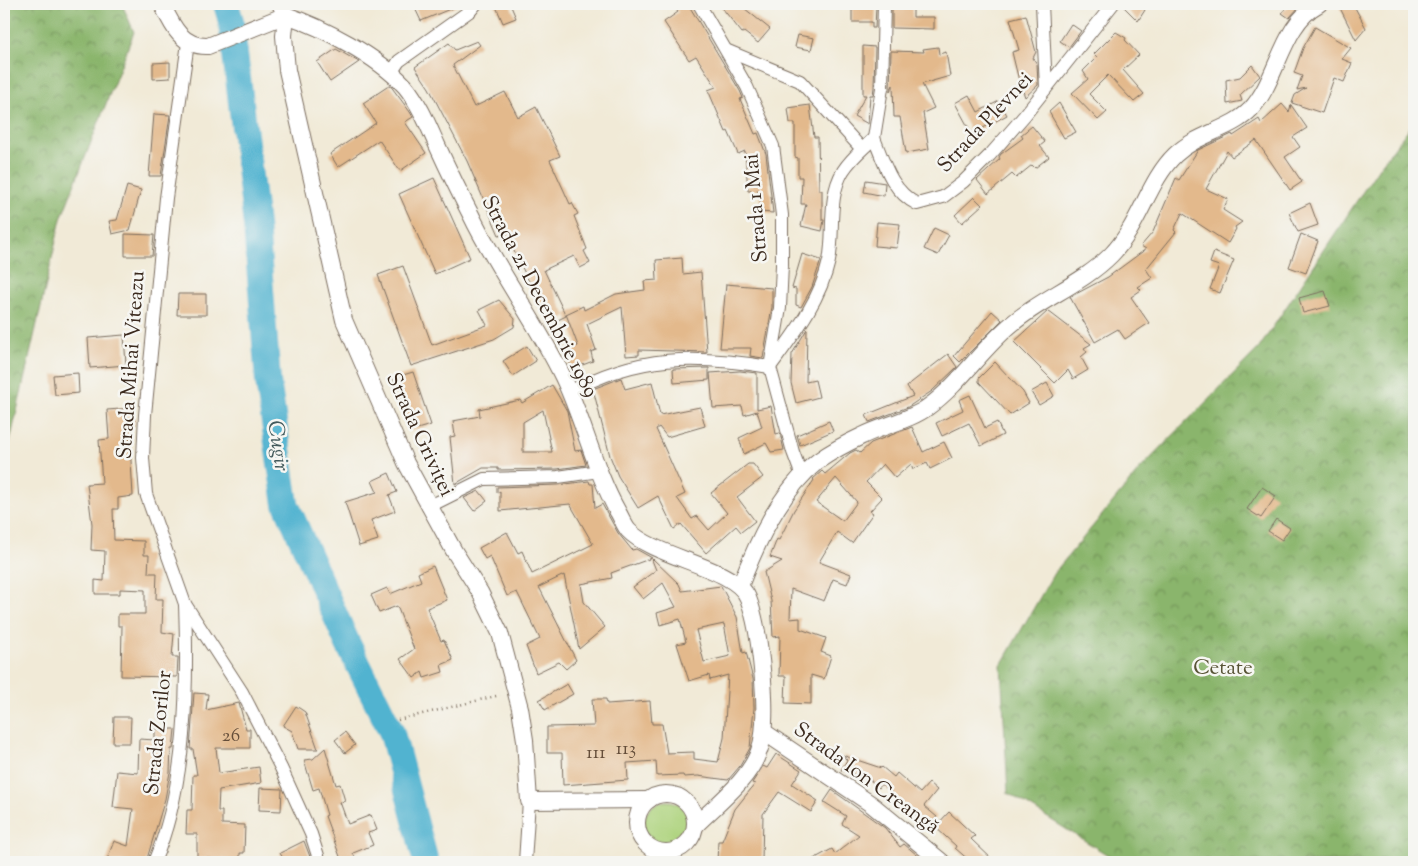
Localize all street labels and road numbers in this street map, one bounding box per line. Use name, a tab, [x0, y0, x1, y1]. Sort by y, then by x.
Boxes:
street label: Strada Plevnei	[931, 66, 1041, 180]
street label: Strada 1 Mai	[737, 152, 777, 264]
street label: Strada 21 Decembrie 1989	[473, 191, 605, 403]
street label: Strada Mihai Viteazu	[110, 270, 154, 460]
street label: Strada Griviței	[377, 368, 461, 502]
street label: Strada Zorilor	[138, 669, 180, 797]
street label: Strada Ion Creangă	[787, 716, 946, 843]

